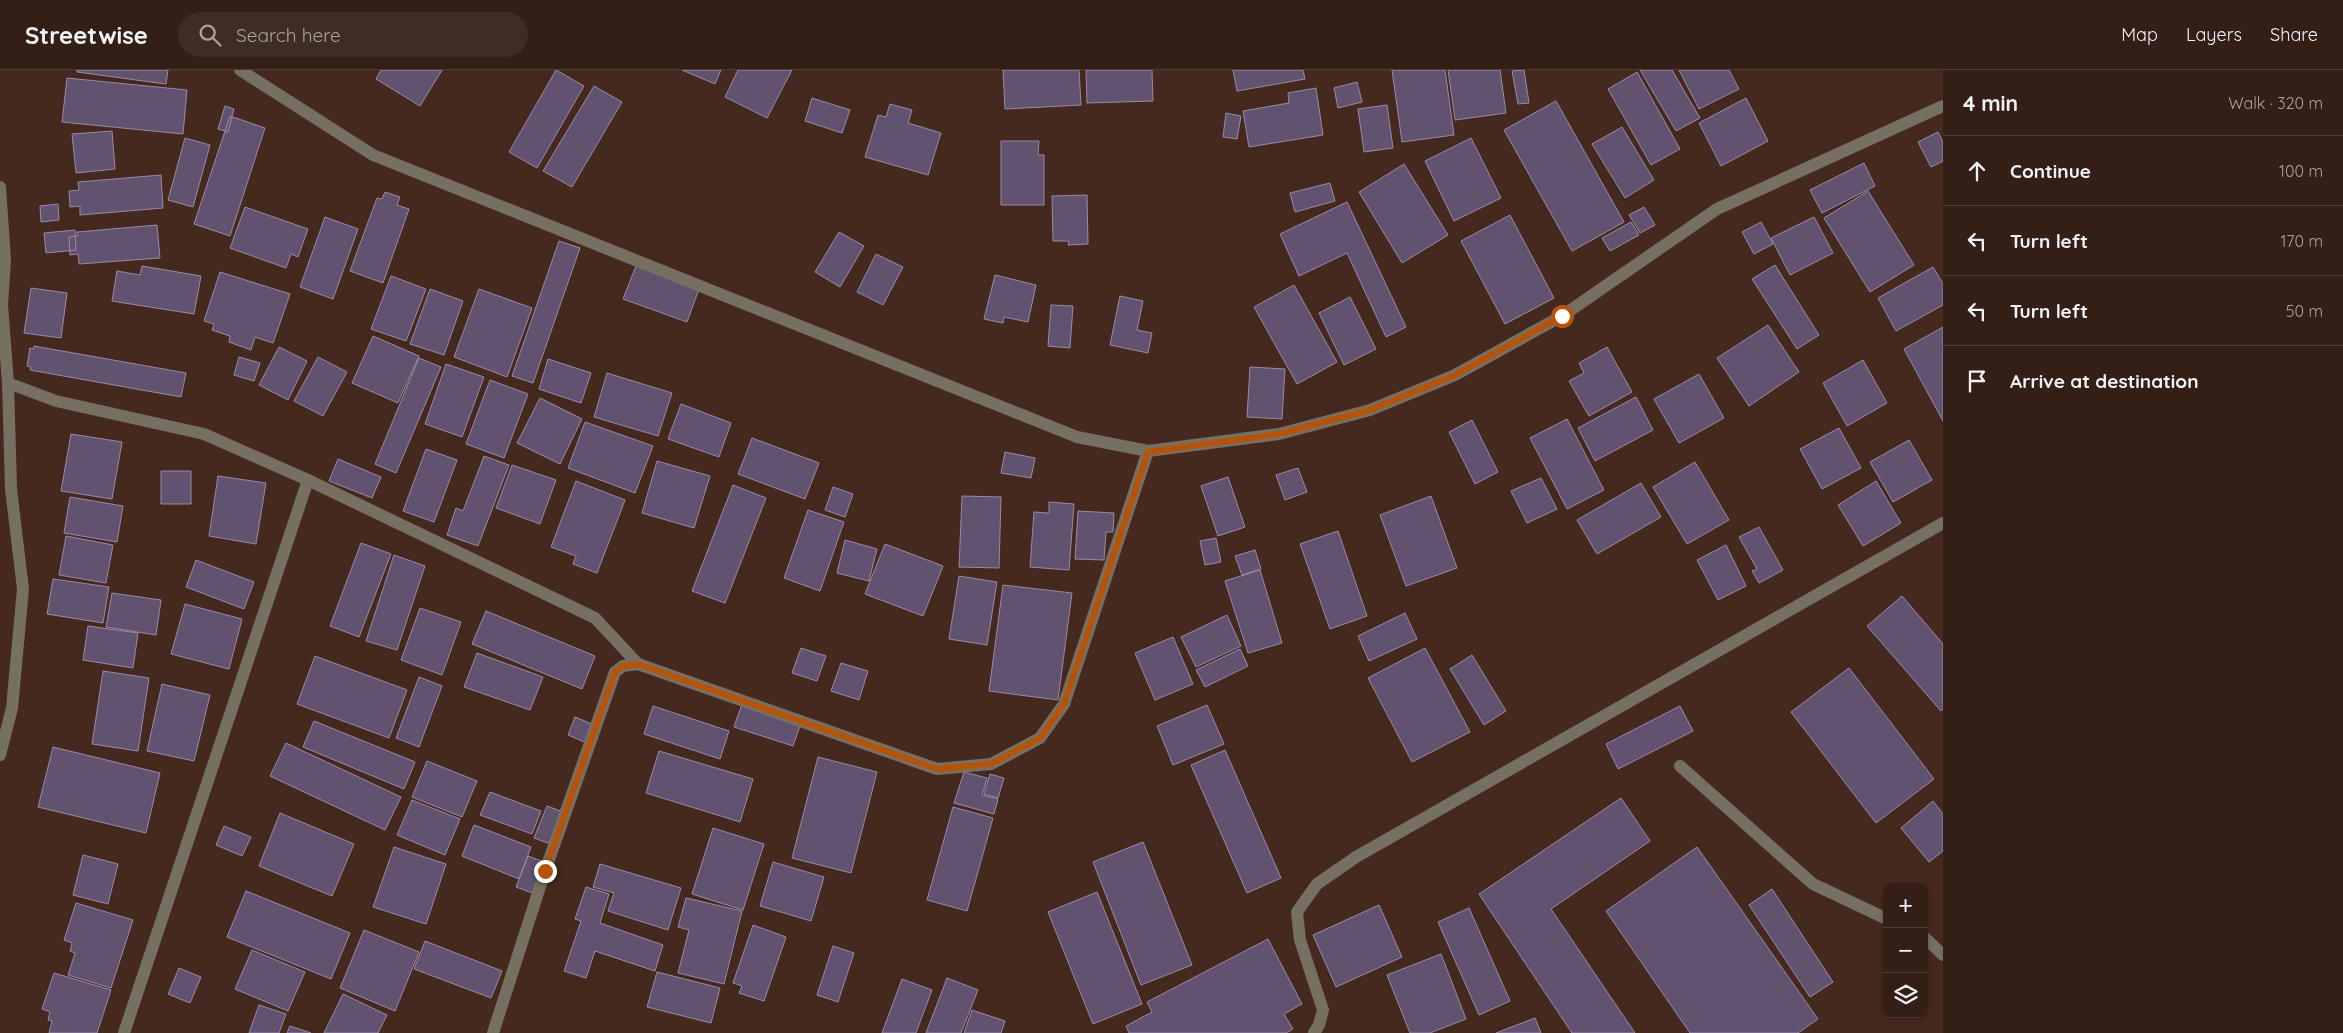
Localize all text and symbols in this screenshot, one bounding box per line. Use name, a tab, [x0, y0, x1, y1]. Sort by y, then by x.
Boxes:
search box	[178, 12, 528, 57]
text: Streetwise	[25, 20, 148, 50]
icon: search	[196, 21, 224, 49]
text: Search here	[236, 23, 341, 47]
text: Map	[2121, 23, 2158, 46]
text: Layers	[2186, 23, 2242, 46]
text: Share	[2270, 23, 2318, 46]
text: 4 min	[1963, 90, 2018, 116]
text: Walk · 320 m	[2228, 93, 2323, 113]
icon: ahead	[1963, 157, 1991, 185]
text: Continue	[2010, 159, 2091, 183]
text: 100 m	[2279, 161, 2323, 181]
icon: left	[1963, 227, 1991, 255]
text: Turn left	[2010, 229, 2088, 253]
text: 170 m	[2280, 231, 2323, 251]
icon: left	[1963, 297, 1991, 325]
text: Turn left	[2010, 299, 2088, 323]
text: 50 m	[2286, 301, 2323, 321]
route start	[1551, 305, 1574, 328]
icon: arrive	[1963, 367, 1991, 395]
text: Arrive at destination	[2010, 369, 2199, 393]
route end	[534, 860, 557, 883]
map controls	[1883, 883, 1928, 1018]
button: +	[1883, 883, 1928, 928]
button: −	[1883, 928, 1928, 973]
button: layers	[1883, 973, 1928, 1018]

